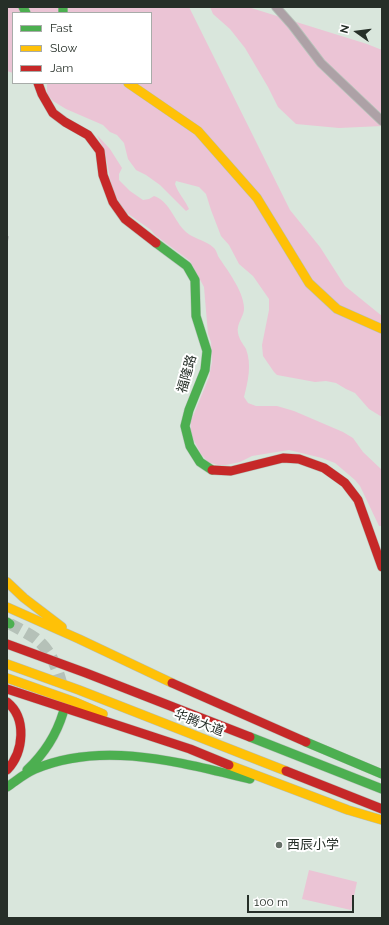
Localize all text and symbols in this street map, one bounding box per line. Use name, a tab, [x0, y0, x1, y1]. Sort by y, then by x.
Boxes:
legend	[12, 12, 152, 84]
north arrow	[337, 12, 377, 52]
text: Fast	[50, 21, 73, 35]
text: N	[338, 23, 352, 35]
text: Slow	[50, 41, 77, 55]
text: Jam	[50, 61, 73, 75]
street label: 福隆路	[174, 353, 200, 395]
street label: 华腾大道	[172, 706, 226, 740]
place label: 西辰小学	[287, 837, 339, 853]
marker: 西辰小学	[274, 840, 284, 850]
scale bar	[249, 887, 356, 913]
text: 100 m	[254, 895, 288, 909]

